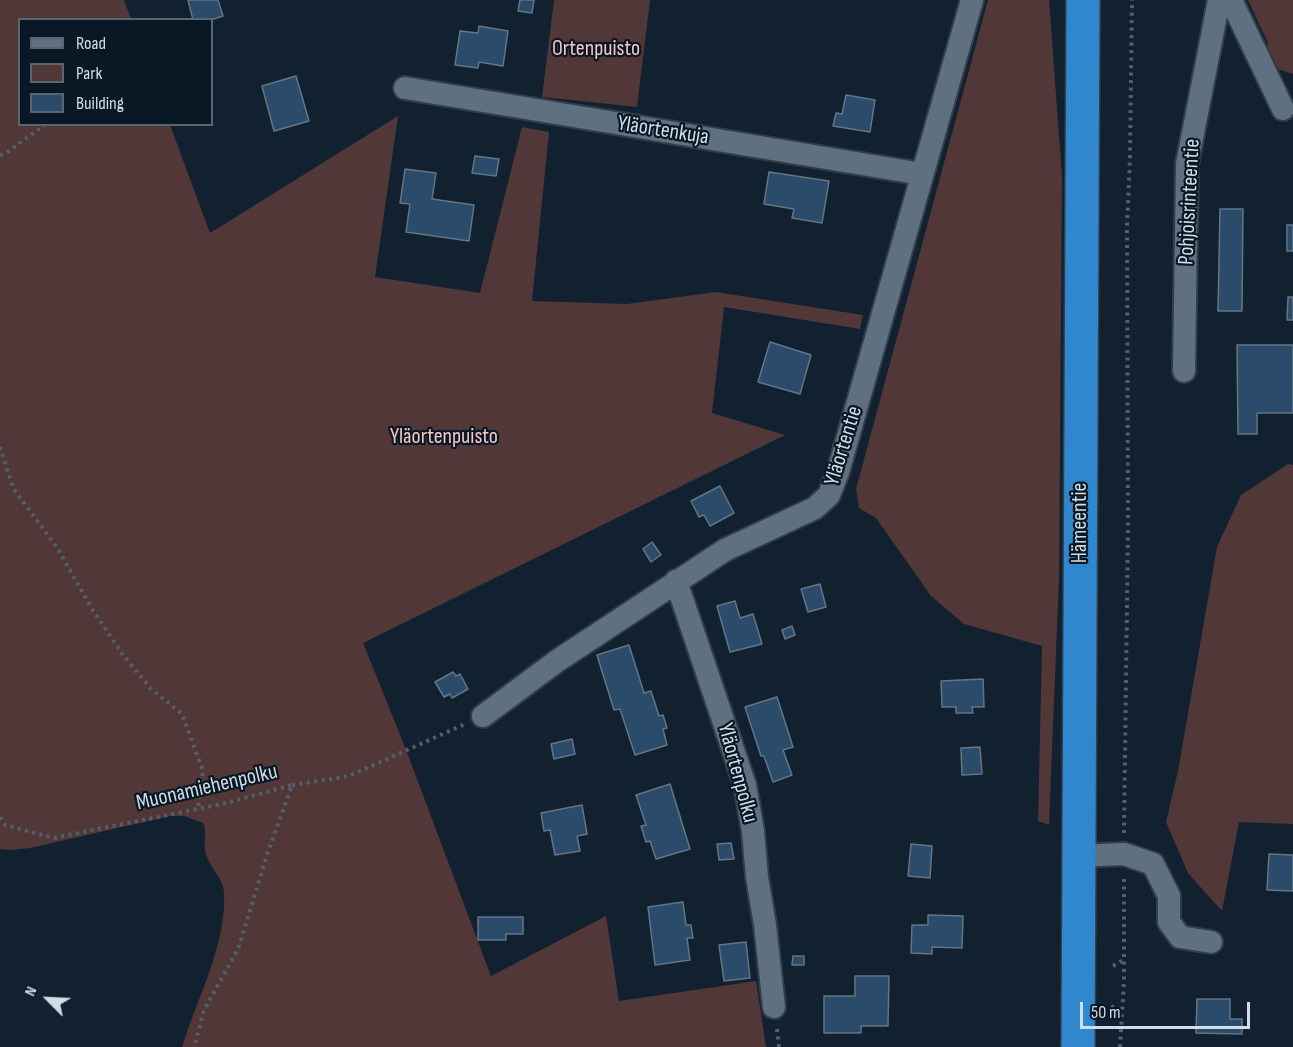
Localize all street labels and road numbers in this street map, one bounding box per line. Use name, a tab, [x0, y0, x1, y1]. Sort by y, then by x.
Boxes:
street label: Yläortenkuja	[616, 111, 710, 151]
street label: Pohjoisrinteentie	[1174, 138, 1206, 266]
street label: Yläortentie	[819, 403, 869, 489]
street label: Hämeentie	[1067, 483, 1093, 563]
street label: Yläortenpolku	[711, 720, 763, 826]
street label: Muonamiehenpolku	[134, 759, 280, 817]

